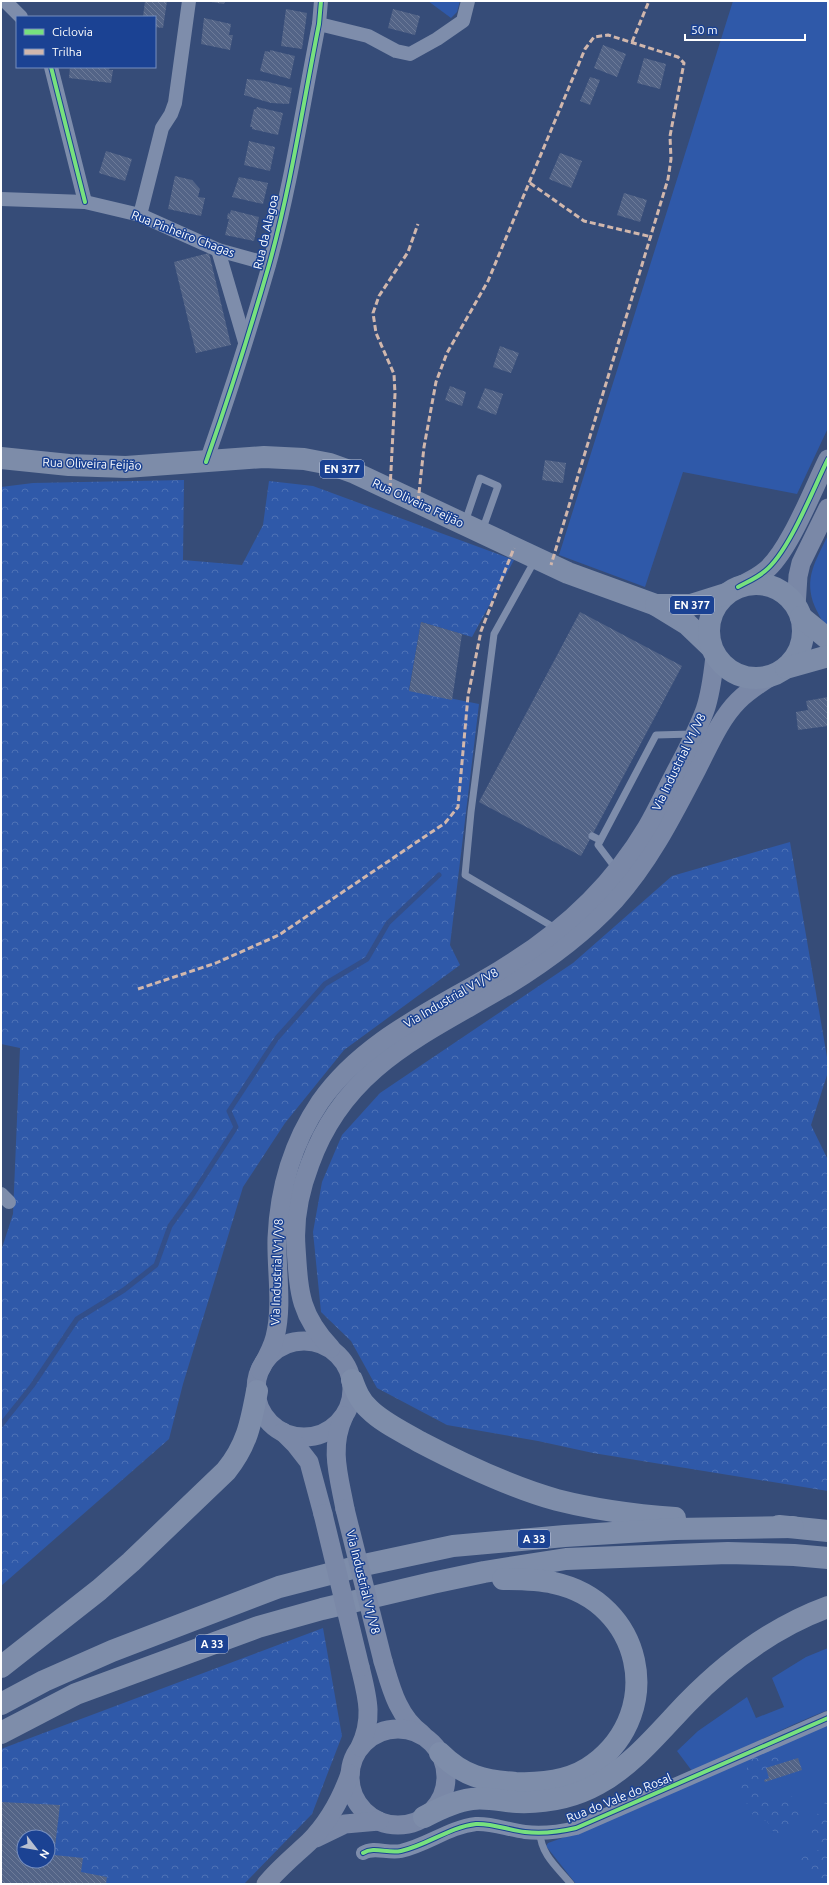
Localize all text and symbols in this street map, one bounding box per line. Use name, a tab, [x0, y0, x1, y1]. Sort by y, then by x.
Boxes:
legend	[16, 16, 156, 68]
scale bar	[685, 16, 805, 42]
text: 50 m	[691, 23, 718, 36]
text: Ciclovia	[52, 25, 93, 38]
text: Trilha	[52, 45, 82, 58]
street label: Rua da Alagoa	[251, 193, 280, 271]
street label: Rua Pinheiro Chagas	[130, 208, 237, 259]
street label: Rua Oliveira Feijão	[42, 455, 142, 472]
road number: EN 377	[320, 460, 364, 478]
street label: Rua Oliveira Feijão	[370, 476, 466, 529]
road number: EN 377	[670, 596, 714, 614]
street label: Via Industrial V1/V8	[649, 711, 708, 813]
street label: Via Industrial V1/V8	[401, 965, 500, 1030]
street label: Via Industrial V1/V8	[268, 1218, 285, 1326]
street label: Via Industrial V1/V8	[344, 1529, 383, 1635]
road number: A 33	[518, 1530, 550, 1548]
road number: A 33	[196, 1635, 228, 1653]
street label: Rua do Vale do Rosal	[564, 1771, 673, 1825]
north arrow	[16, 1829, 56, 1869]
text: N	[37, 1848, 52, 1861]

